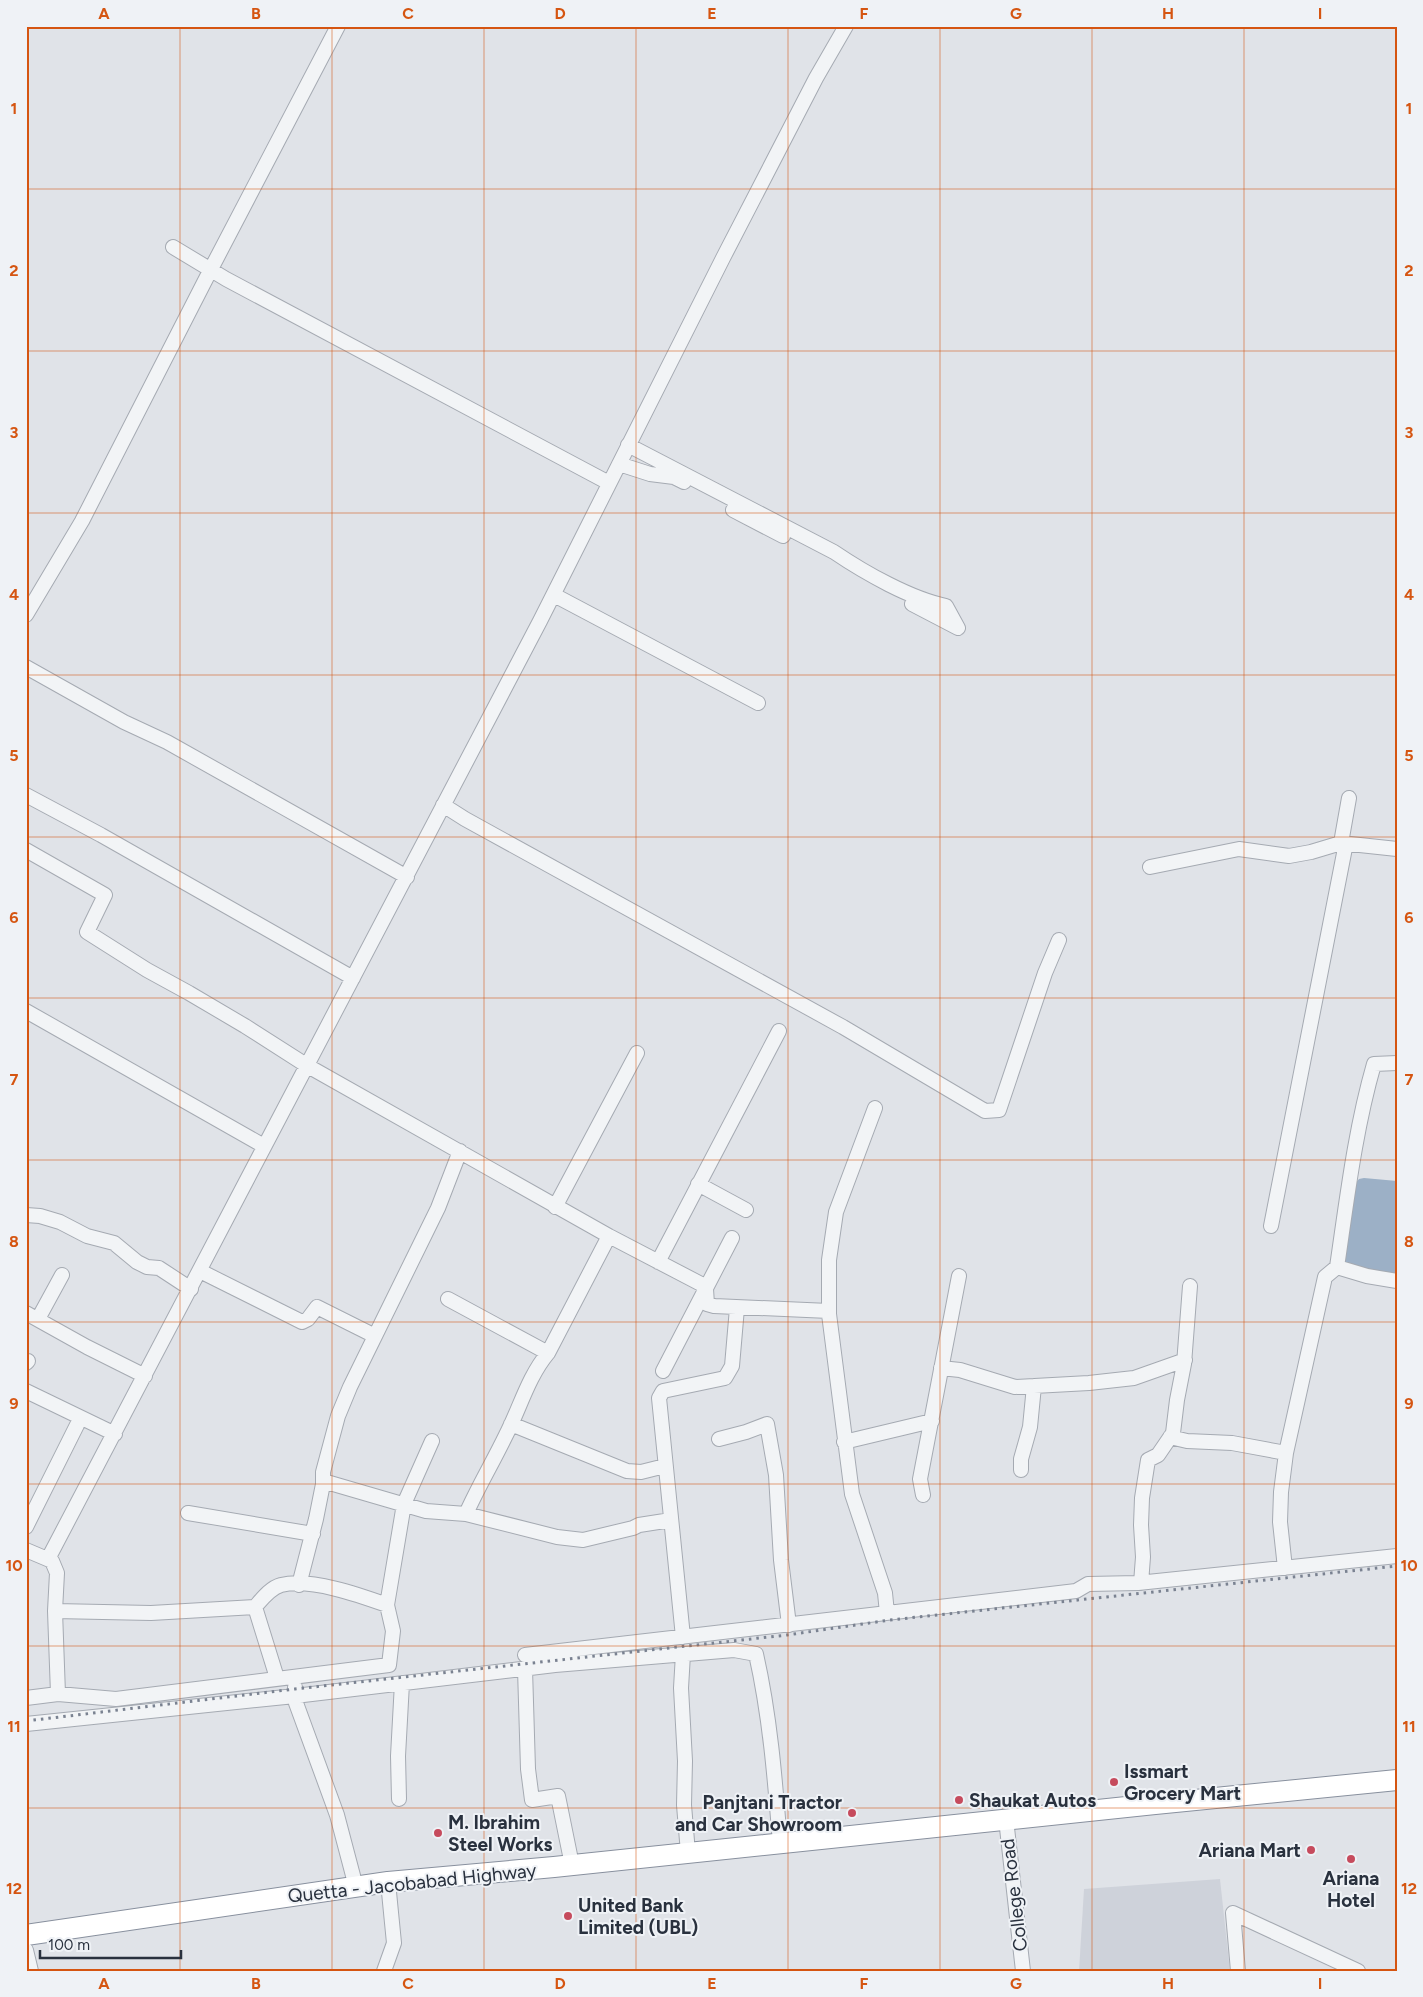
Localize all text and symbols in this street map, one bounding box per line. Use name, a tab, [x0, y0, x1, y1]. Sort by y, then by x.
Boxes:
text: A	[98, 4, 110, 23]
text: B	[251, 4, 261, 23]
text: C	[402, 4, 414, 23]
text: D	[554, 4, 566, 23]
text: E	[707, 4, 717, 23]
text: F	[860, 4, 869, 23]
text: G	[1010, 4, 1022, 23]
text: H	[1162, 4, 1174, 23]
text: I	[1318, 4, 1322, 23]
text: 1	[11, 99, 17, 118]
text: 1	[1406, 99, 1412, 118]
text: 2	[9, 261, 19, 280]
text: 2	[1404, 261, 1414, 280]
text: 3	[10, 423, 19, 442]
text: 3	[1405, 423, 1414, 442]
text: 4	[9, 585, 19, 604]
text: 4	[1404, 585, 1414, 604]
text: 5	[9, 746, 19, 765]
text: 5	[1404, 746, 1414, 765]
text: 6	[9, 908, 19, 927]
text: 6	[1404, 908, 1414, 927]
text: 7	[10, 1070, 19, 1089]
text: 7	[1405, 1070, 1414, 1089]
text: 8	[9, 1232, 19, 1251]
text: 8	[1404, 1232, 1414, 1251]
text: 9	[9, 1394, 19, 1413]
text: 9	[1404, 1394, 1414, 1413]
text: 10	[5, 1556, 23, 1575]
text: 10	[1400, 1556, 1418, 1575]
text: 11	[7, 1717, 21, 1736]
text: 11	[1402, 1717, 1416, 1736]
place label: Issmart Grocery Mart	[1124, 1760, 1242, 1805]
marker: Issmart Grocery Mart	[1108, 1776, 1120, 1788]
place label: Shaukat Autos	[969, 1789, 1096, 1812]
place label: Panjtani Tractor and Car Showroom	[675, 1791, 842, 1836]
marker: Shaukat Autos	[953, 1794, 965, 1806]
marker: Panjtani Tractor and Car Showroom	[846, 1807, 858, 1819]
place label: M. Ibrahim Steel Works	[448, 1811, 553, 1856]
marker: M. Ibrahim Steel Works	[432, 1827, 444, 1839]
street label: College Road	[996, 1837, 1032, 1953]
place label: Ariana Mart	[1198, 1839, 1301, 1862]
marker: Ariana Mart	[1305, 1844, 1317, 1856]
marker: Ariana Hotel	[1345, 1853, 1357, 1865]
street label: Quetta - Jacobabad Highway	[287, 1859, 537, 1907]
place label: Ariana Hotel	[1323, 1867, 1379, 1912]
text: 12	[6, 1879, 22, 1898]
text: 12	[1401, 1879, 1417, 1898]
place label: United Bank Limited (UBL)	[578, 1894, 698, 1939]
marker: United Bank Limited (UBL)	[562, 1910, 574, 1922]
scale bar	[40, 1927, 181, 1959]
text: 100 m	[48, 1936, 90, 1954]
text: A	[98, 1974, 110, 1993]
text: B	[251, 1974, 261, 1993]
text: C	[402, 1974, 414, 1993]
text: D	[554, 1974, 566, 1993]
text: E	[707, 1974, 717, 1993]
text: F	[860, 1974, 869, 1993]
text: G	[1010, 1974, 1022, 1993]
text: H	[1162, 1974, 1174, 1993]
text: I	[1318, 1974, 1322, 1993]

